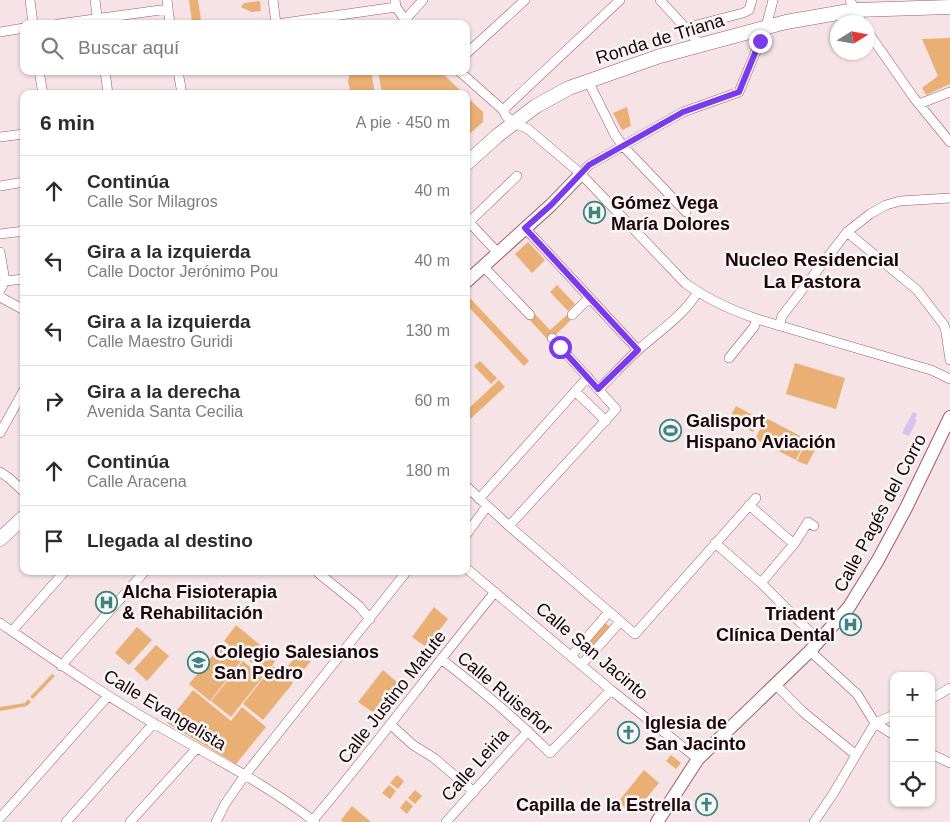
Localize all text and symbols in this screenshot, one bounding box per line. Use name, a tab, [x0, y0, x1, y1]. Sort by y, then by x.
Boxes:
street label: Ronda de Triana	[593, 10, 728, 68]
north arrow	[830, 15, 875, 60]
search box	[20, 20, 470, 75]
route end	[749, 30, 772, 53]
icon: search	[38, 34, 66, 62]
text: Buscar aquí	[78, 37, 179, 58]
text: 6 min	[40, 111, 95, 134]
text: A pie · 450 m	[356, 114, 450, 131]
text: Continúa	[87, 171, 169, 192]
icon: ahead	[40, 177, 68, 205]
text: 40 m	[414, 182, 450, 199]
text: Calle Sor Milagros	[87, 193, 218, 210]
place label: Gómez Vega María Dolores	[611, 193, 730, 234]
hospital icon: Gómez Vega María Dolores	[583, 201, 607, 225]
text: Gira a la izquierda	[87, 241, 251, 262]
icon: left	[40, 247, 68, 275]
district label: Nucleo Residencial La Pastora	[725, 249, 899, 292]
text: 40 m	[414, 252, 450, 269]
text: Calle Doctor Jerónimo Pou	[87, 263, 278, 280]
text: Gira a la izquierda	[87, 311, 251, 332]
icon: left	[40, 317, 68, 345]
text: 130 m	[406, 322, 450, 339]
text: Calle Maestro Guridi	[87, 333, 233, 350]
route start	[549, 336, 572, 359]
text: Gira a la derecha	[87, 381, 240, 402]
icon: right	[40, 387, 68, 415]
text: 60 m	[414, 392, 450, 409]
text: Avenida Santa Cecilia	[87, 403, 243, 420]
place label: Galisport Hispano Aviación	[686, 411, 836, 452]
sports icon: Galisport Hispano Aviación	[658, 419, 682, 443]
street label: Calle Pagés del Corro	[830, 431, 930, 595]
text: Continúa	[87, 451, 169, 472]
icon: ahead	[40, 457, 68, 485]
text: 180 m	[406, 462, 450, 479]
text: Calle Aracena	[87, 473, 187, 490]
icon: arrive	[40, 527, 68, 555]
text: Llegada al destino	[87, 530, 253, 551]
place label: Alcha Fisioterapia & Rehabilitación	[122, 582, 278, 623]
hospital icon: Alcha Fisioterapia & Rehabilitación	[94, 590, 118, 614]
street label: Calle San Jacinto	[532, 598, 652, 704]
place label: Triadent Clínica Dental	[716, 604, 835, 645]
hospital icon: Triadent Clínica Dental	[839, 612, 863, 636]
street label: Calle Justino Matute	[334, 627, 450, 767]
place label: Colegio Salesianos San Pedro	[214, 642, 379, 683]
street label: Calle Ruiseñor	[453, 647, 557, 739]
school or university icon: Colegio Salesianos San Pedro	[186, 650, 210, 674]
street label: Calle Evangelista	[100, 666, 231, 755]
map controls	[890, 672, 935, 807]
button: +	[890, 672, 935, 717]
place label: Iglesia de San Jacinto	[645, 713, 746, 754]
button: −	[890, 717, 935, 762]
church icon: Iglesia de San Jacinto	[617, 721, 641, 745]
street label: Calle Leiria	[437, 724, 513, 805]
button: locate	[890, 762, 935, 807]
church icon: Capilla de la Estrella	[695, 793, 719, 817]
place label: Capilla de la Estrella	[516, 795, 692, 815]

